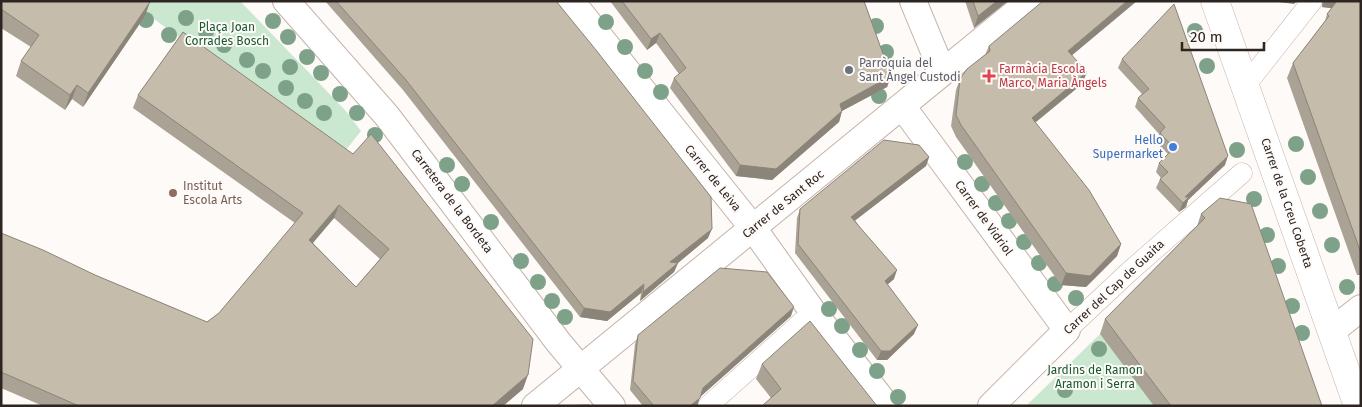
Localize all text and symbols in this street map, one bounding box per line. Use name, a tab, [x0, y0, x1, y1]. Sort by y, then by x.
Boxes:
park label: Plaça Joan Corrades Bosch	[185, 20, 269, 48]
scale bar	[1182, 20, 1264, 52]
text: 20 m	[1190, 28, 1223, 46]
place label: Parròquia del Sant Àngel Custodi	[859, 56, 961, 84]
place label: Farmàcia Escola Marco, Maria Àngels	[999, 62, 1107, 90]
marker: Parròquia del Sant Àngel Custodi	[843, 64, 855, 76]
marker: Farmàcia Escola Marco, Maria Àngels	[983, 70, 995, 82]
place label: Hello Supermarket	[1093, 133, 1164, 161]
street label: Carrer de la Creu Coberta	[1258, 136, 1316, 270]
marker: Hello Supermarket	[1167, 141, 1179, 153]
street label: Carrer de Leiva	[682, 142, 744, 214]
street label: Carretera de la Bordeta	[408, 146, 496, 256]
street label: Carrer de Sant Roc	[739, 167, 827, 241]
street label: Carrer de Vidriol	[952, 178, 1016, 259]
place label: Institut Escola Arts	[183, 179, 242, 207]
marker: Institut Escola Arts	[167, 187, 179, 199]
street label: Carrer del Cap de Guaita	[1061, 237, 1167, 337]
park label: Jardins de Ramon Aramon i Serra	[1047, 363, 1143, 391]

